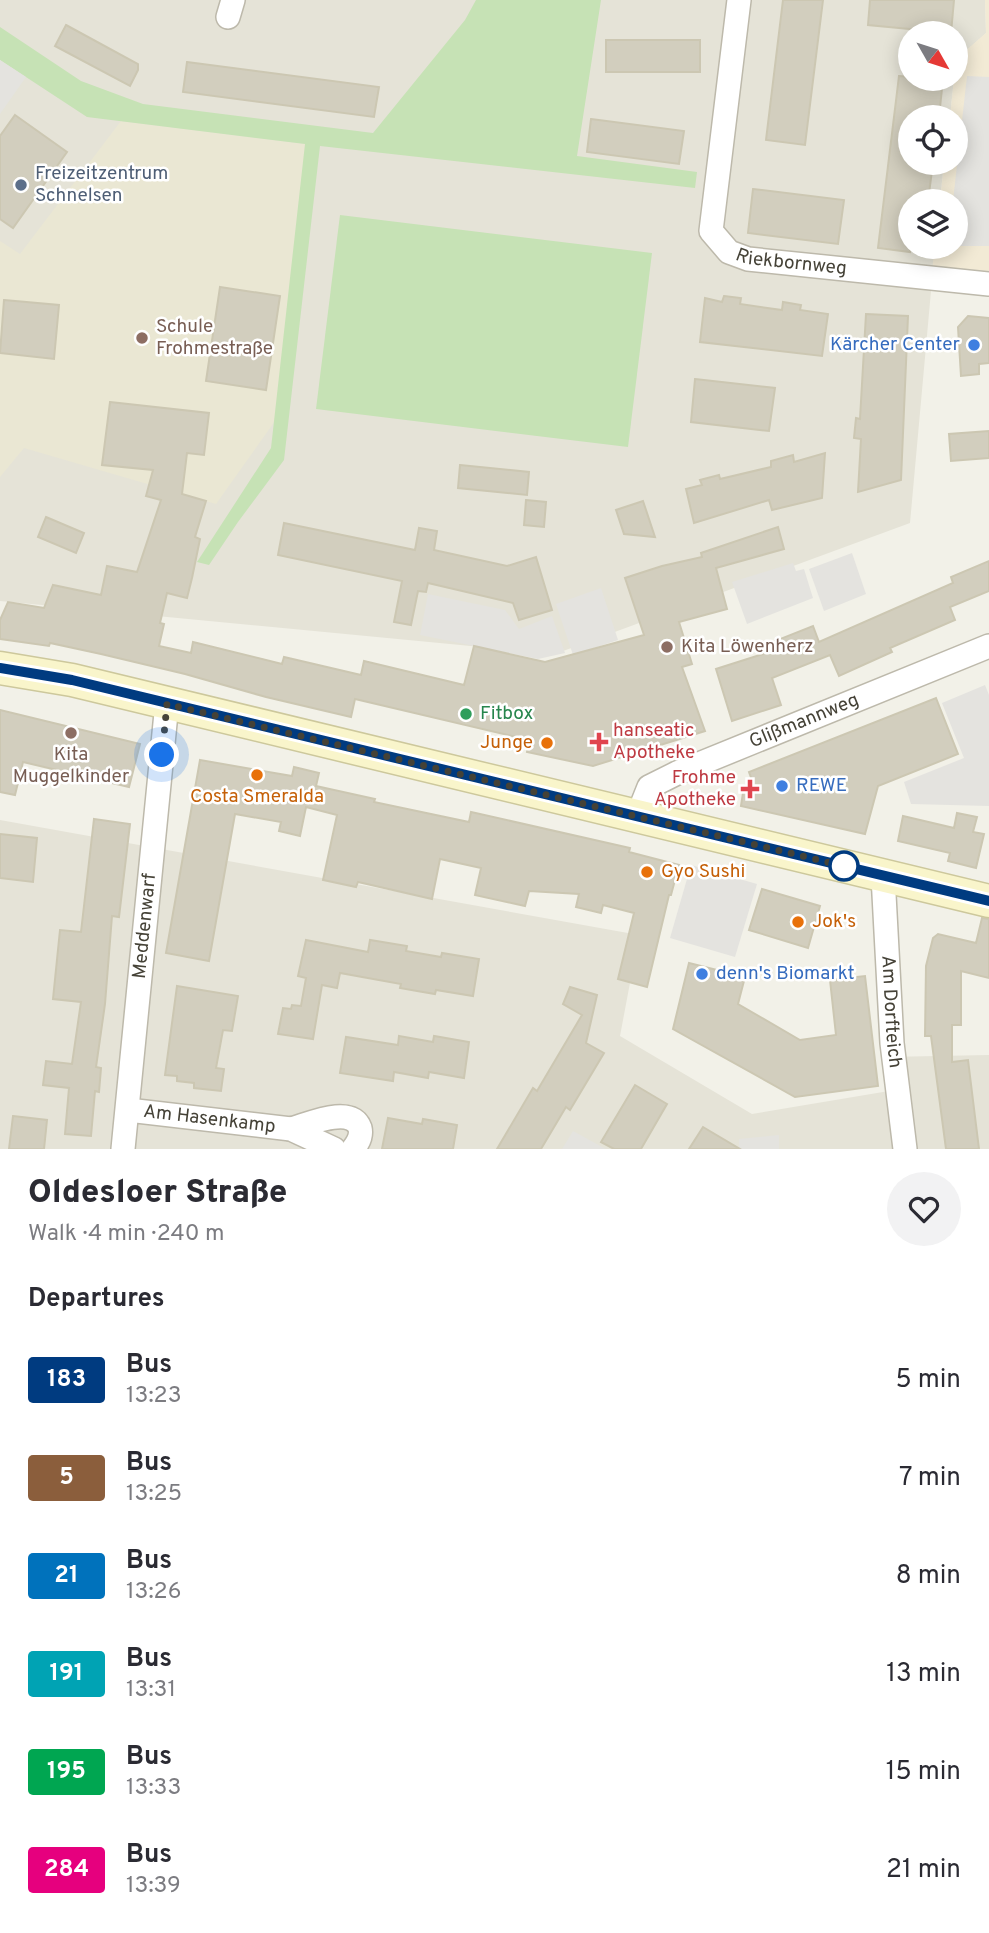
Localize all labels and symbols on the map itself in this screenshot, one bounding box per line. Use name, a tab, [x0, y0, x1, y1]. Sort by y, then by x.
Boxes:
north arrow	[898, 21, 968, 91]
place label: Freizeitzentrum Schnelsen	[35, 162, 168, 208]
marker: Freizeitzentrum Schnelsen	[13, 177, 29, 193]
street label: Riekbornweg	[732, 243, 848, 281]
place label: Schule Frohmestraße	[156, 315, 273, 361]
marker: Schule Frohmestraße	[134, 330, 150, 346]
place label: Kärcher Center	[830, 333, 961, 357]
marker: Kärcher Center	[966, 337, 982, 353]
place label: Kita Löwenherz	[681, 635, 814, 659]
marker: Kita Löwenherz	[659, 639, 675, 655]
street label: Glißmannweg	[746, 688, 863, 754]
place label: Fitbox	[480, 702, 533, 726]
marker: Fitbox	[458, 706, 474, 722]
place label: hanseatic Apotheke	[613, 719, 695, 765]
marker: Kita Muggelkinder	[63, 725, 79, 741]
place label: Junge	[480, 731, 533, 755]
marker: hanseatic Apotheke	[591, 734, 607, 750]
marker: Junge	[539, 735, 555, 751]
your location	[144, 737, 179, 772]
place label: Kita Muggelkinder	[13, 743, 130, 789]
place label: Frohme Apotheke	[654, 766, 736, 812]
marker: Costa Smeralda	[249, 767, 265, 783]
place label: REWE	[796, 774, 847, 798]
marker: REWE	[774, 778, 790, 794]
marker: Frohme Apotheke	[742, 781, 758, 797]
place label: Costa Smeralda	[190, 785, 324, 809]
unlabelled marker	[829, 851, 859, 881]
place label: Gyo Sushi	[661, 860, 745, 884]
marker: Gyo Sushi	[639, 864, 655, 880]
street label: Meddenwarf	[128, 872, 162, 980]
place label: Jok's	[812, 910, 856, 934]
marker: Jok's	[790, 914, 806, 930]
street label: Am Dorfteich	[875, 955, 907, 1070]
place label: denn's Biomarkt	[716, 962, 855, 986]
marker: denn's Biomarkt	[694, 966, 710, 982]
street label: Am Hasenkamp	[142, 1100, 277, 1139]

